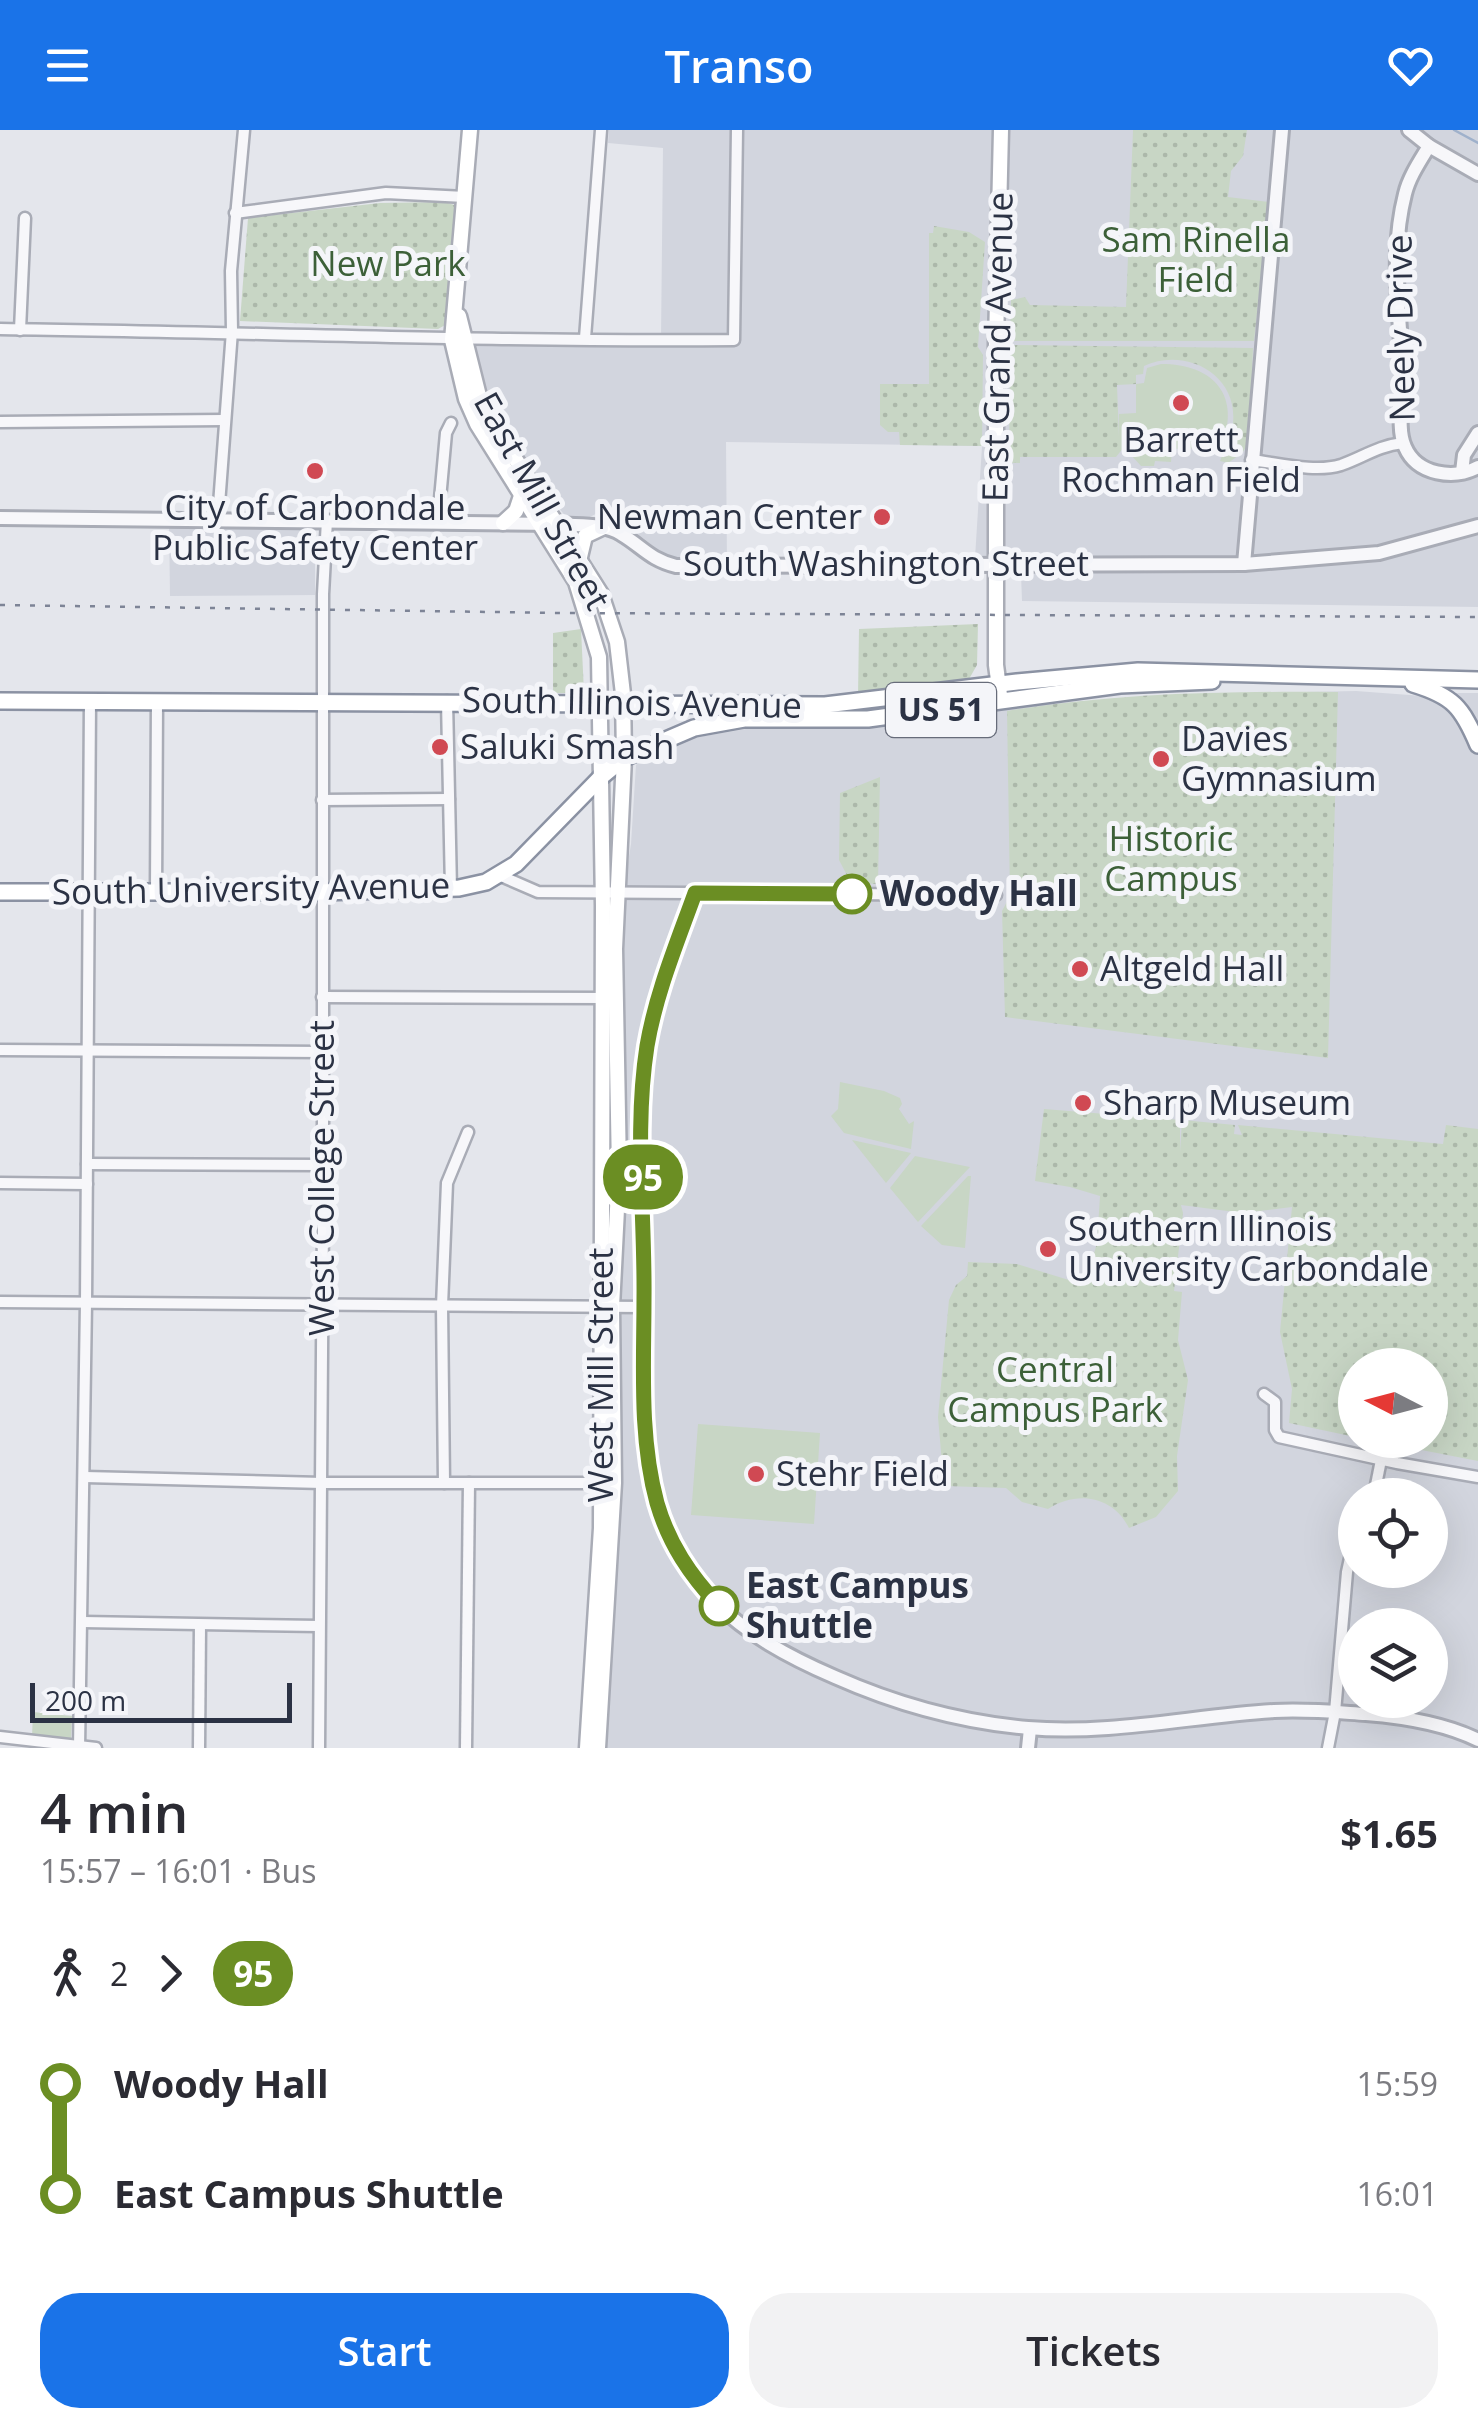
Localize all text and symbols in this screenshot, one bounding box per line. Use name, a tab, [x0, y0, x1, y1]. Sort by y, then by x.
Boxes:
text: Transo	[665, 35, 813, 96]
icon: menu	[40, 38, 95, 93]
icon: heart	[1383, 38, 1438, 93]
street label: East Grand Avenue	[970, 192, 1023, 502]
park label: Sam Rinella Field	[1102, 215, 1290, 302]
street label: Neely Drive	[1374, 234, 1425, 422]
park label: New Park	[310, 239, 466, 286]
street label: East Mill Street	[464, 383, 623, 617]
marker: Barrett Rochman Field	[1170, 392, 1192, 414]
place label: Barrett Rochman Field	[1061, 415, 1301, 502]
marker: City of Carbondale Public Safety Center	[304, 460, 326, 482]
place label: City of Carbondale Public Safety Center	[152, 483, 478, 570]
place label: Newman Center	[597, 492, 862, 539]
marker: Newman Center	[871, 506, 893, 528]
street label: South Washington Street	[683, 539, 1089, 586]
street label: South Illinois Avenue	[462, 675, 802, 728]
road number: US 51	[886, 683, 996, 737]
place label: Davies Gymnasium	[1181, 714, 1377, 801]
place label: Saluki Smash	[460, 722, 674, 769]
marker: Saluki Smash	[429, 736, 451, 758]
marker: Davies Gymnasium	[1150, 748, 1172, 770]
park label: Historic Campus	[1104, 814, 1238, 901]
street label: South University Avenue	[51, 861, 451, 914]
place label: Woody Hall	[880, 869, 1078, 916]
marker: Woody Hall	[833, 875, 871, 913]
place label: Altgeld Hall	[1100, 944, 1284, 991]
marker: Altgeld Hall	[1069, 958, 1091, 980]
street label: West College Street	[297, 1020, 344, 1336]
place label: Sharp Museum	[1103, 1078, 1351, 1125]
marker: Sharp Museum	[1072, 1092, 1094, 1114]
line badge: 95	[598, 1144, 688, 1210]
text: 95	[623, 1154, 663, 1201]
place label: Southern Illinois University Carbondale	[1068, 1204, 1429, 1291]
marker: Southern Illinois University Carbondale	[1037, 1238, 1059, 1260]
street label: West Mill Street	[576, 1247, 623, 1503]
park label: Central Campus Park	[947, 1345, 1163, 1432]
north arrow	[1338, 1348, 1448, 1458]
map controls	[1338, 1348, 1448, 1718]
place label: Stehr Field	[776, 1449, 949, 1496]
marker: Stehr Field	[745, 1463, 767, 1485]
button: locate	[1338, 1478, 1448, 1588]
place label: East Campus Shuttle	[746, 1561, 969, 1648]
marker: East Campus Shuttle	[700, 1587, 738, 1625]
button: layers	[1338, 1608, 1448, 1718]
scale bar	[30, 1678, 292, 1722]
text: 200 m	[45, 1681, 126, 1719]
text: 4 min	[40, 1774, 188, 1849]
text: $1.65	[1340, 1807, 1438, 1859]
text: 15:57 – 16:01 · Bus	[40, 1849, 316, 1892]
icon: walk	[40, 1946, 95, 2001]
icon: forward	[143, 1946, 198, 2001]
text: 95	[233, 1950, 273, 1997]
text: 2	[110, 1952, 128, 1995]
text: Woody Hall	[114, 2057, 329, 2109]
text: 15:59	[1356, 2062, 1438, 2105]
text: East Campus Shuttle	[114, 2167, 504, 2219]
text: 16:01	[1356, 2172, 1438, 2215]
button: Start	[40, 2293, 729, 2408]
button: Tickets	[749, 2293, 1438, 2408]

